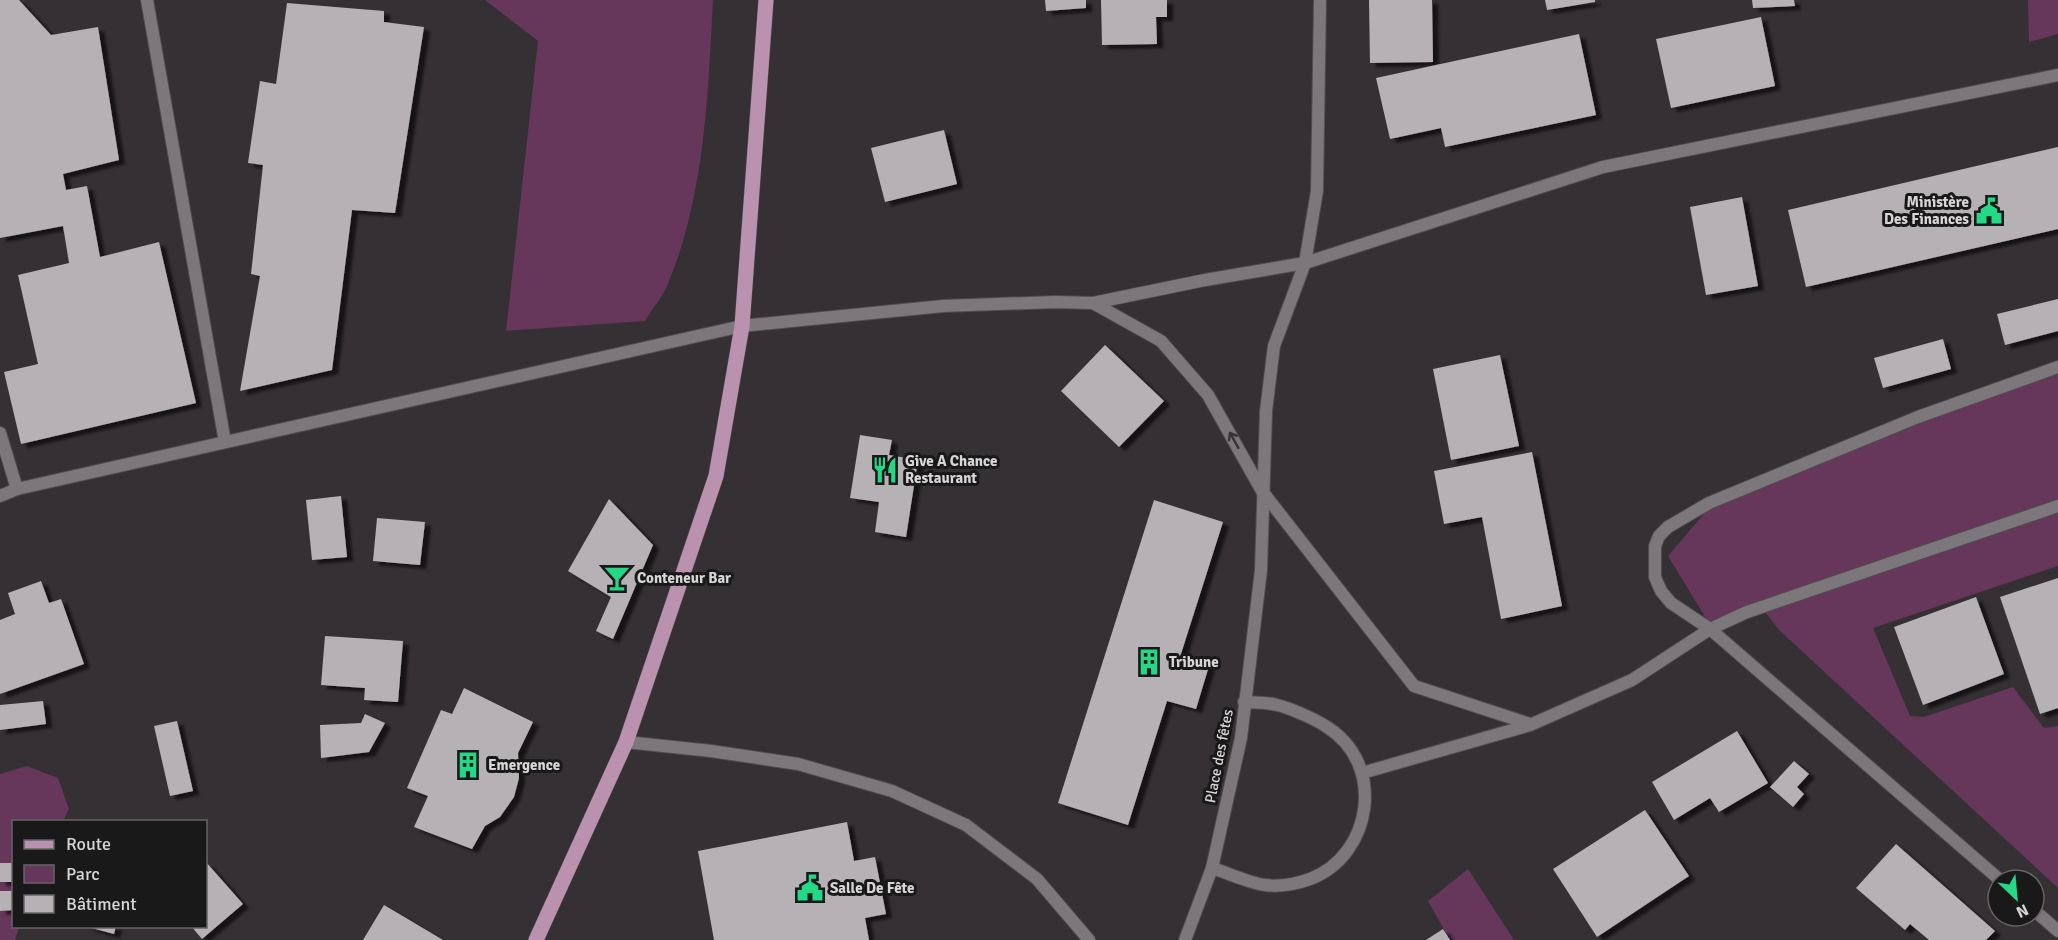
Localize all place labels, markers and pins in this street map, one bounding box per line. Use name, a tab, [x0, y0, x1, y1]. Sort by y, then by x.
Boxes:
place label: Ministère Des Finances	[1884, 193, 1969, 228]
public building icon: Ministère Des Finances	[1974, 196, 2004, 226]
place label: Give A Chance Restaurant	[905, 452, 998, 487]
restaurant icon: Give A Chance Restaurant	[870, 455, 900, 485]
bar icon: Conteneur Bar	[602, 563, 632, 593]
place label: Conteneur Bar	[637, 569, 731, 587]
building icon: Tribune	[1134, 647, 1164, 677]
place label: Tribune	[1169, 653, 1219, 671]
building icon: Emergence	[453, 750, 483, 780]
place label: Emergence	[488, 756, 560, 774]
public building icon: Salle De Fête	[795, 873, 825, 903]
place label: Salle De Fête	[830, 879, 915, 897]

